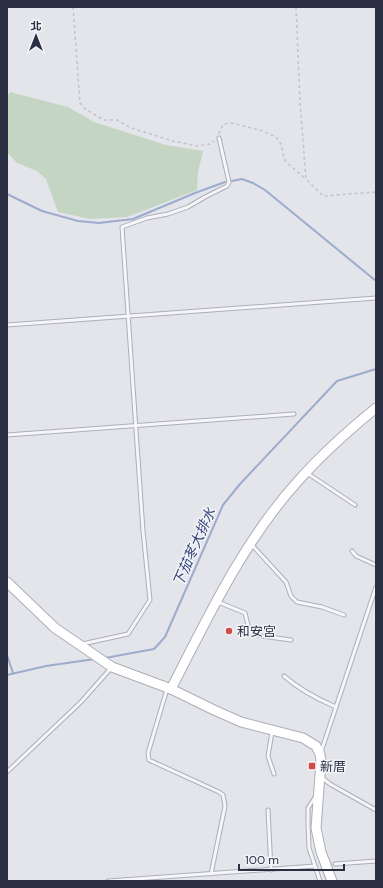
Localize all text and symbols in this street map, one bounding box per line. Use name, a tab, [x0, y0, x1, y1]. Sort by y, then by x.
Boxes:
north arrow	[16, 16, 56, 56]
text: 北	[31, 19, 42, 33]
water label: 下茄苳大排水	[169, 504, 220, 589]
place label: 和安宮	[237, 623, 276, 640]
marker: 和安宮	[224, 626, 234, 636]
place label: 新厝	[320, 758, 346, 775]
marker: 新厝	[307, 761, 317, 771]
scale bar	[239, 846, 344, 872]
text: 100 m	[245, 852, 279, 868]

